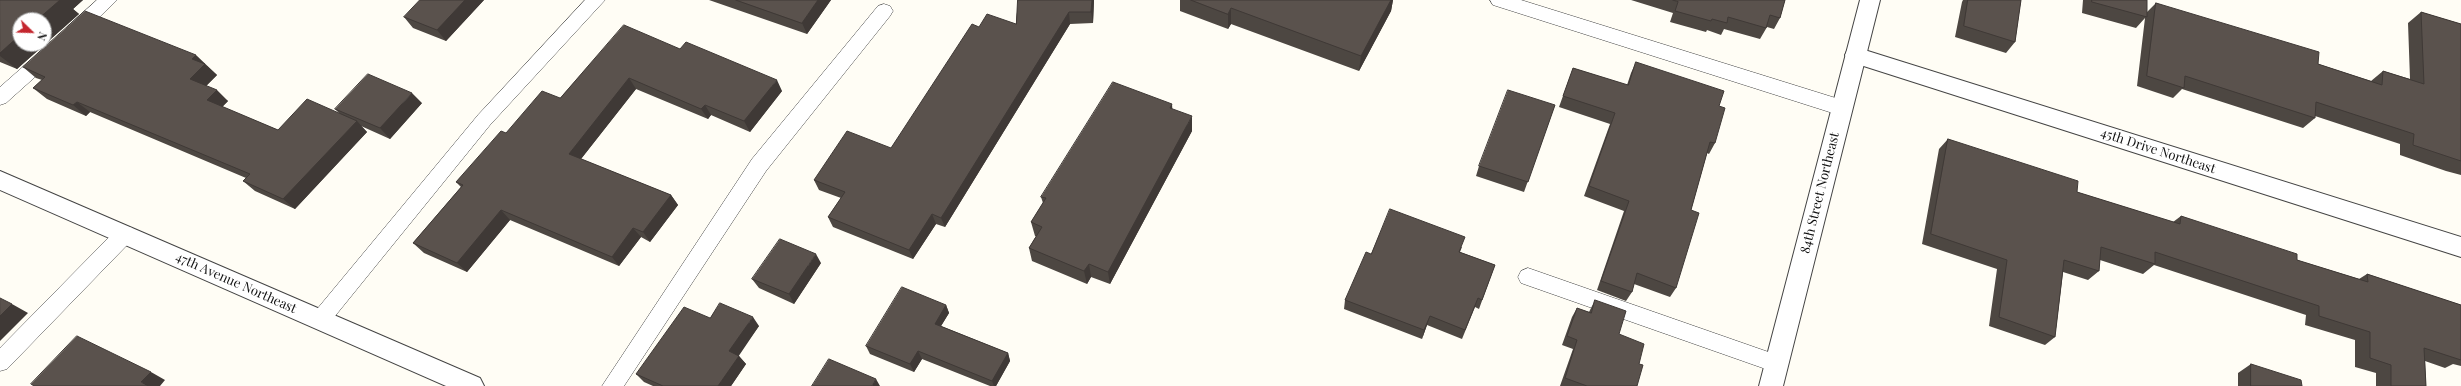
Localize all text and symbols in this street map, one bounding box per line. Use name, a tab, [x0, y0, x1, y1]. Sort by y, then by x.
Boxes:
north arrow	[12, 12, 52, 52]
text: N	[34, 30, 51, 43]
street label: 45th Drive Northeast	[2099, 125, 2217, 177]
street label: 84th Street Northeast	[1797, 131, 1843, 255]
street label: 47th Avenue Northeast	[173, 249, 299, 317]

